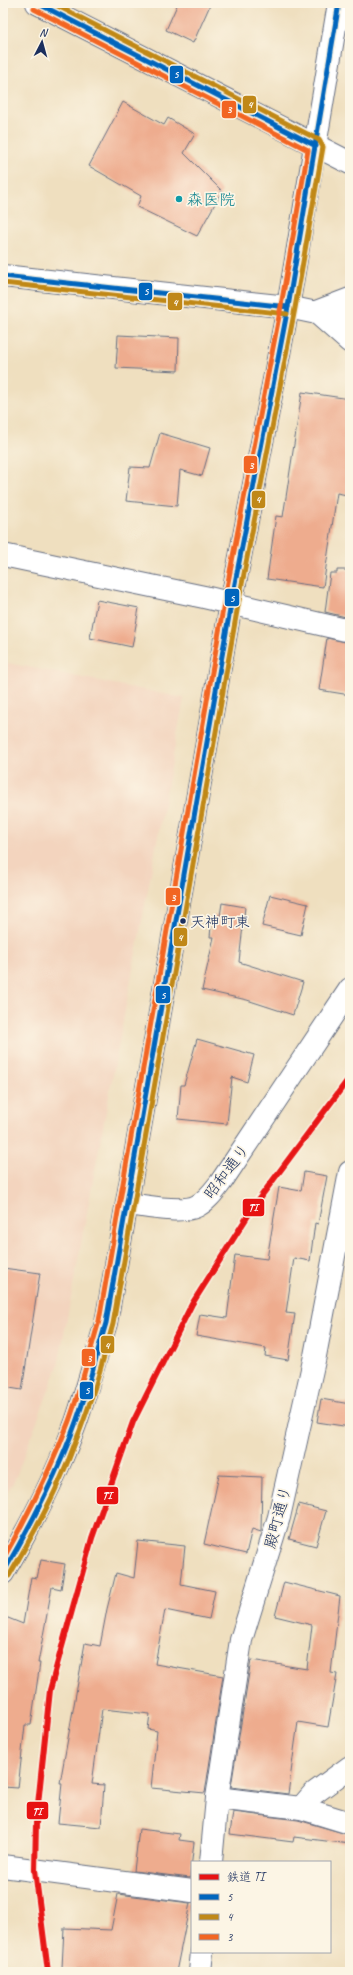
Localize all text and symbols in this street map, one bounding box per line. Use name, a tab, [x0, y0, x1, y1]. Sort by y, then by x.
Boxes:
north arrow	[22, 22, 62, 62]
text: N	[39, 25, 49, 40]
line badge: 5	[169, 65, 184, 84]
text: 5	[174, 67, 180, 81]
line badge: 4	[242, 95, 257, 114]
text: 4	[248, 97, 255, 111]
line badge: 3	[221, 100, 237, 119]
text: 3	[227, 102, 233, 116]
place label: 森医院	[187, 190, 235, 210]
marker: 森医院	[174, 194, 184, 204]
line badge: 5	[138, 282, 153, 301]
text: 5	[144, 284, 150, 298]
line badge: 4	[167, 292, 183, 311]
text: 4	[173, 295, 180, 309]
line badge: 3	[243, 455, 258, 474]
text: 3	[249, 458, 255, 472]
line badge: 4	[251, 490, 266, 509]
text: 4	[256, 492, 263, 506]
line badge: 5	[224, 588, 240, 607]
text: 5	[230, 591, 236, 605]
line badge: 3	[165, 887, 181, 906]
text: 3	[171, 890, 177, 904]
place label: 天神町東	[190, 913, 250, 932]
marker: 天神町東	[178, 916, 188, 926]
line badge: 4	[173, 927, 188, 947]
text: 4	[178, 930, 185, 944]
line badge: 5	[155, 985, 171, 1004]
text: 5	[161, 988, 167, 1002]
street label: 昭和通り	[200, 1140, 254, 1203]
line badge: TI	[242, 1198, 265, 1217]
text: TI	[248, 1200, 260, 1214]
line badge: 4	[100, 1335, 115, 1354]
text: 4	[105, 1338, 112, 1352]
line badge: 3	[81, 1348, 96, 1367]
text: 3	[87, 1351, 93, 1365]
line badge: 5	[79, 1381, 94, 1400]
text: 5	[85, 1383, 91, 1397]
street label: 殿町通り	[260, 1484, 296, 1551]
line badge: TI	[96, 1486, 119, 1505]
text: TI	[102, 1488, 114, 1502]
line badge: TI	[26, 1801, 49, 1820]
text: TI	[32, 1804, 44, 1818]
legend	[191, 1861, 331, 1953]
text: 鉄道 TI	[227, 1869, 268, 1885]
text: 5	[227, 1889, 233, 1905]
text: 4	[227, 1909, 234, 1925]
text: 3	[227, 1929, 234, 1945]

